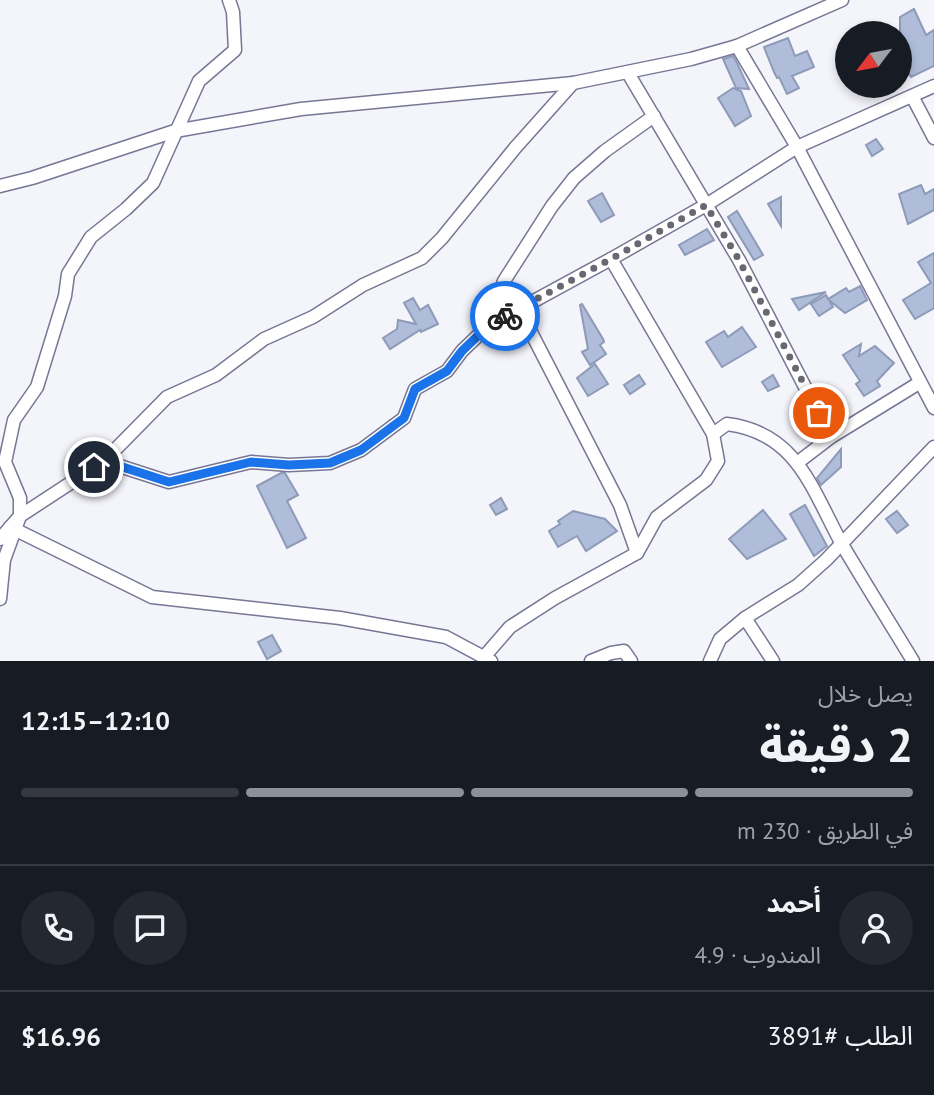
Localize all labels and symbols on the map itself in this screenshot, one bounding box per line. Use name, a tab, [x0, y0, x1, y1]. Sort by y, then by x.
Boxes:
north arrow	[835, 21, 912, 98]
courier	[470, 281, 540, 351]
pin	[789, 383, 849, 443]
pin	[64, 437, 124, 497]

